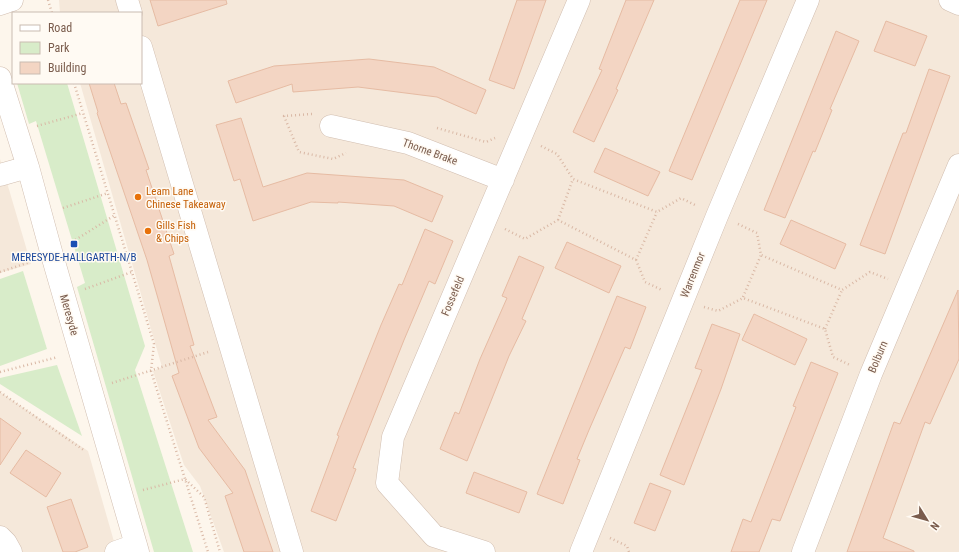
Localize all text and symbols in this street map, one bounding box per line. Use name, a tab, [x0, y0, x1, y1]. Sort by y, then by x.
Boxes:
legend	[12, 12, 142, 84]
text: Road	[48, 21, 72, 35]
text: Park	[48, 41, 70, 55]
text: Building	[48, 61, 86, 75]
street label: Thorne Brake	[401, 136, 459, 168]
place label: Leam Lane Chinese Takeaway	[146, 185, 226, 211]
marker: Leam Lane Chinese Takeaway	[133, 192, 143, 202]
place label: Gills Fish & Chips	[156, 219, 196, 245]
marker: Gills Fish & Chips	[143, 226, 153, 236]
marker: MERESYDE-HALLGARTH-N/B	[69, 239, 79, 249]
street label: Warrenmor	[678, 250, 708, 300]
place label: MERESYDE-HALLGARTH-N/B	[12, 251, 136, 264]
street label: Fossefeld	[439, 274, 467, 318]
street label: Meresyde	[57, 293, 81, 337]
street label: Bolburn	[865, 339, 891, 375]
north arrow	[907, 500, 947, 540]
text: N	[927, 519, 942, 533]

